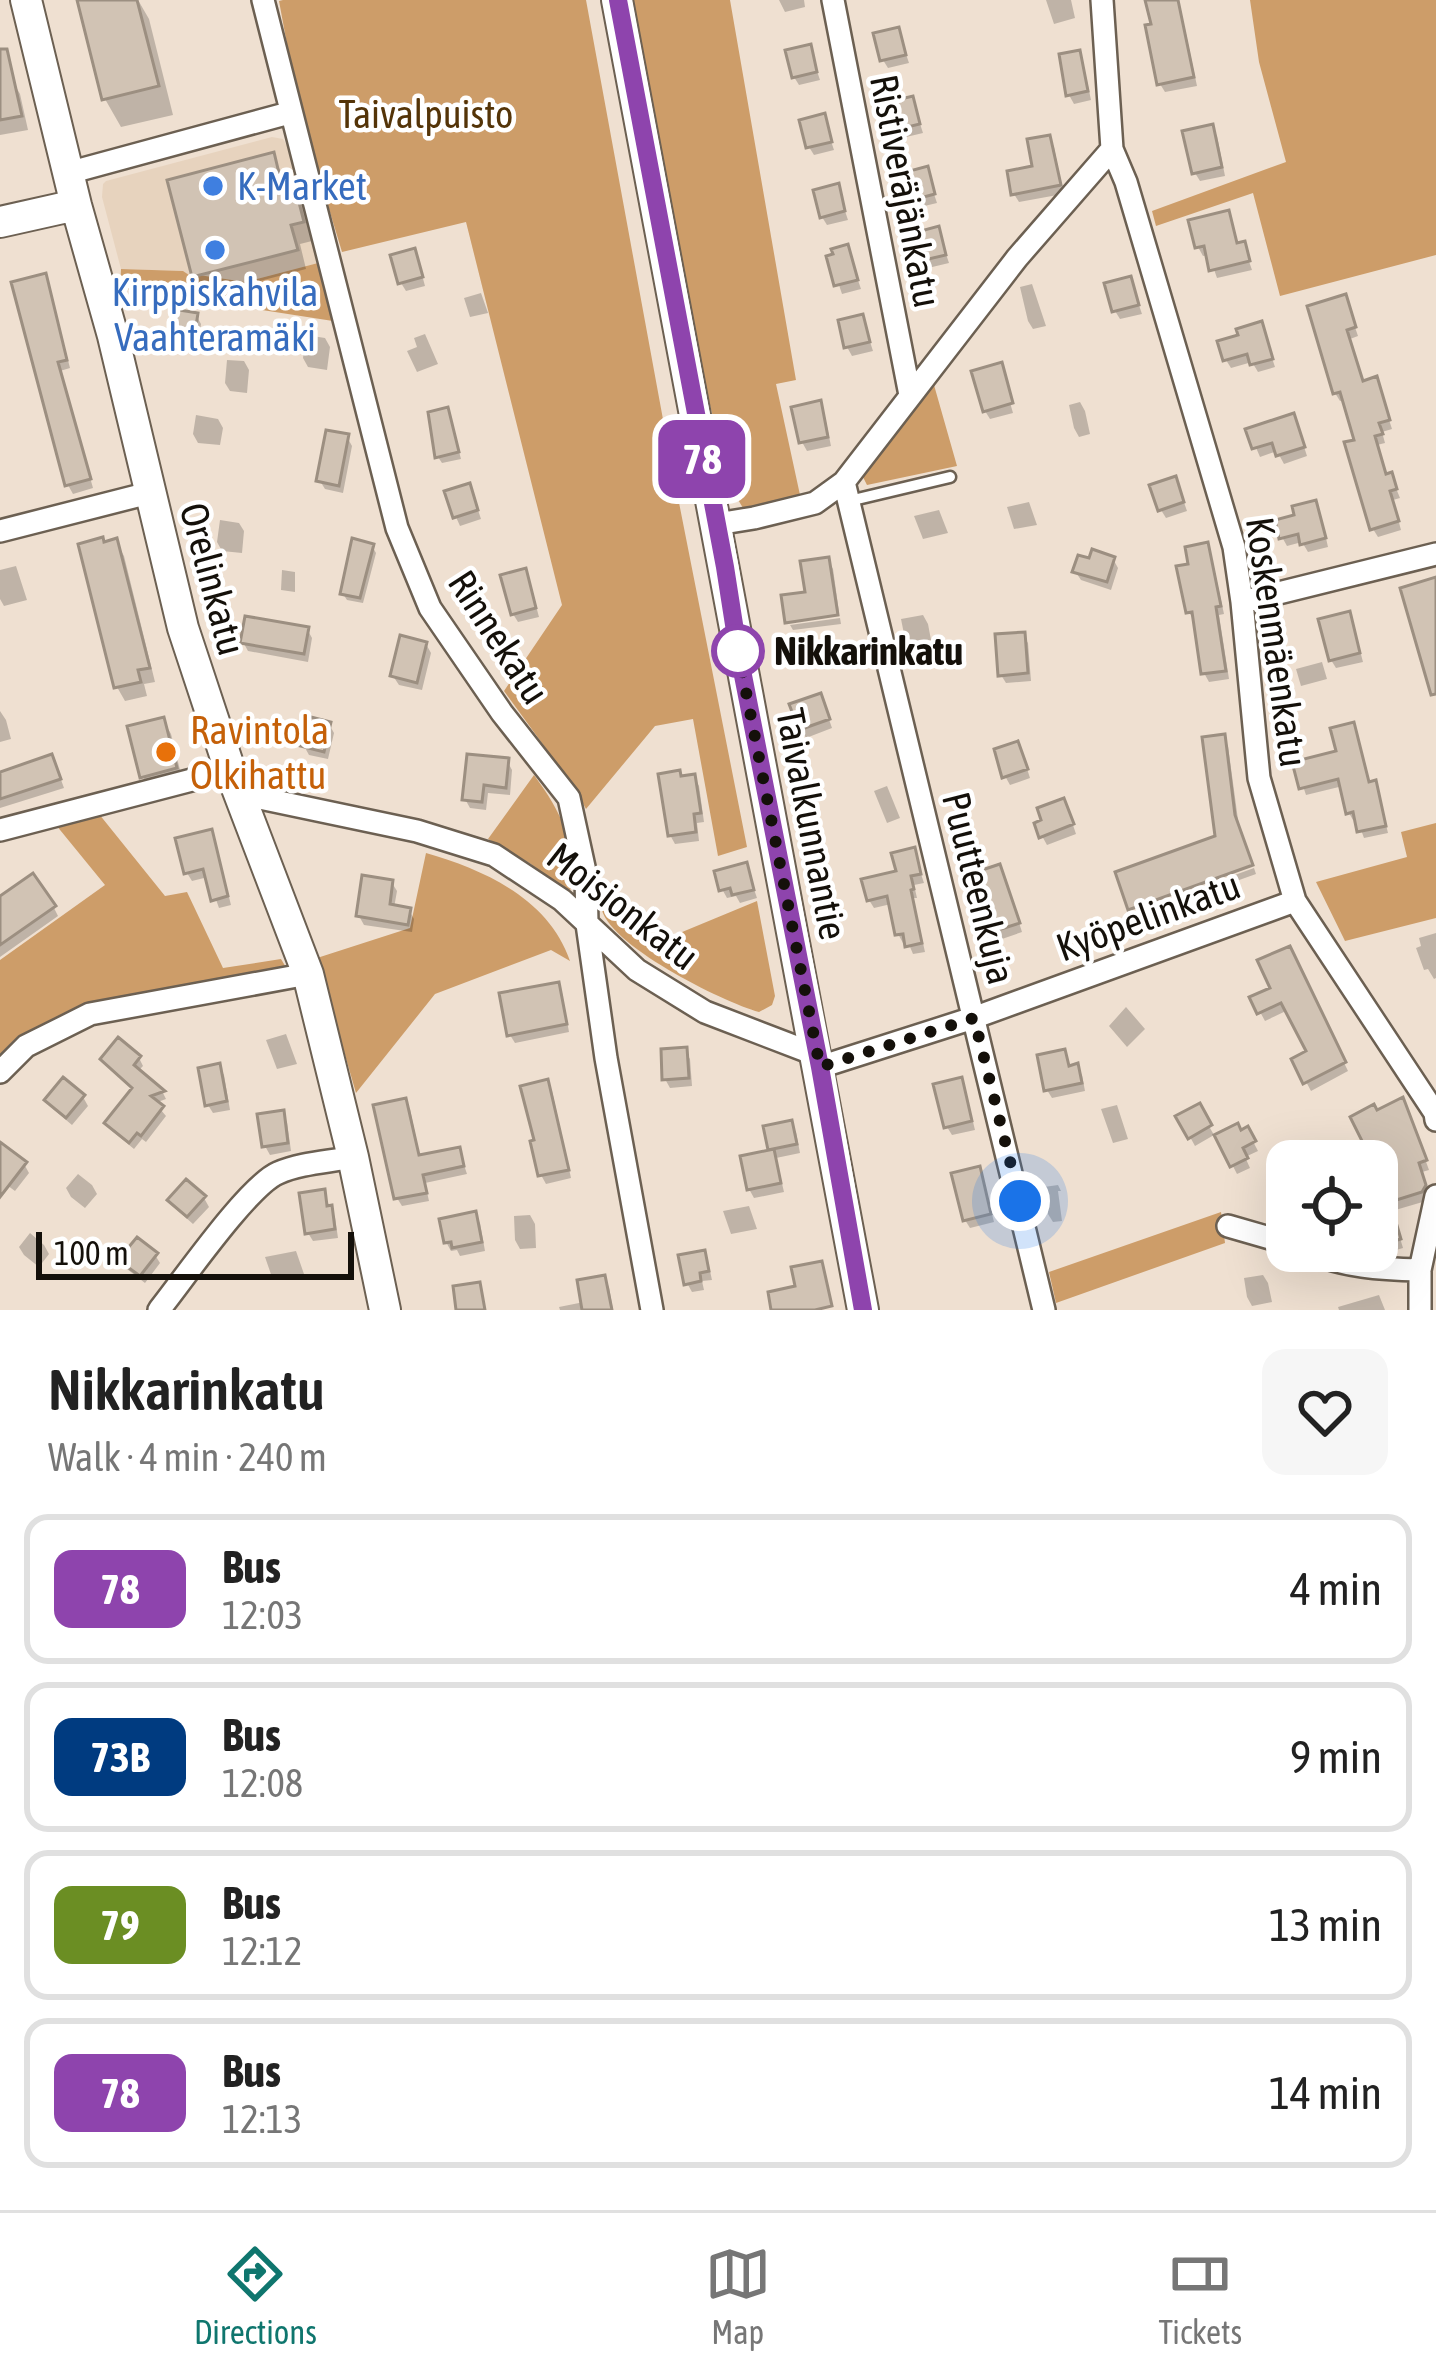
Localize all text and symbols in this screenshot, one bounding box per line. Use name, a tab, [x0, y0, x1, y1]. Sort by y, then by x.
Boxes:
street label: Ristiveräjänkatu	[862, 71, 950, 311]
park label: Taivalpuisto	[339, 92, 513, 136]
place label: K-Market	[237, 164, 367, 208]
marker: K-Market	[200, 173, 226, 199]
marker: Kirppiskahvila Vaahteramäki	[202, 237, 228, 263]
place label: Kirppiskahvila Vaahteramäki	[111, 270, 319, 359]
line badge: 78	[648, 420, 756, 498]
text: 78	[682, 435, 722, 483]
street label: Orelinkatu	[172, 498, 254, 660]
street label: Koskenmäenkatu	[1238, 514, 1316, 770]
street label: Rinnekatu	[440, 562, 558, 712]
marker: Nikkarinkatu	[713, 626, 763, 676]
place label: Nikkarinkatu	[774, 629, 963, 673]
street label: Taivalkunnantie	[768, 705, 856, 943]
place label: Ravintola Olkihattu	[190, 708, 329, 797]
marker: Ravintola Olkihattu	[153, 739, 179, 765]
street label: Puutteenkuja	[934, 788, 1024, 988]
street label: Moisionkatu	[539, 834, 707, 978]
street label: Kyöpelinkatu	[1050, 863, 1246, 969]
map controls	[1266, 1140, 1398, 1272]
button: locate	[1266, 1140, 1398, 1272]
your location	[990, 1171, 1050, 1231]
scale bar	[36, 1226, 354, 1279]
text: 100 m	[54, 1234, 129, 1272]
button: heart	[1262, 1349, 1388, 1475]
text: Nikkarinkatu	[48, 1357, 325, 1422]
text: Walk · 4 min · 240 m	[48, 1435, 327, 1479]
text: Bus	[222, 1541, 281, 1593]
text: 4 min	[1290, 1563, 1382, 1615]
text: 78	[100, 1565, 140, 1613]
text: 12:03	[222, 1593, 303, 1637]
text: Bus	[222, 1709, 281, 1761]
text: 9 min	[1290, 1731, 1382, 1783]
text: 73B	[90, 1733, 150, 1781]
text: 12:08	[222, 1761, 303, 1805]
text: Bus	[222, 1877, 281, 1929]
text: 13 min	[1269, 1899, 1382, 1951]
text: 79	[100, 1901, 140, 1949]
text: 12:12	[222, 1929, 302, 1973]
text: Bus	[222, 2045, 281, 2097]
text: 14 min	[1269, 2067, 1382, 2119]
text: 78	[100, 2069, 140, 2117]
text: 12:13	[222, 2097, 302, 2141]
tab: Directions	[194, 2241, 317, 2351]
tab: Map	[705, 2241, 771, 2351]
tab: Tickets	[1158, 2241, 1242, 2351]

